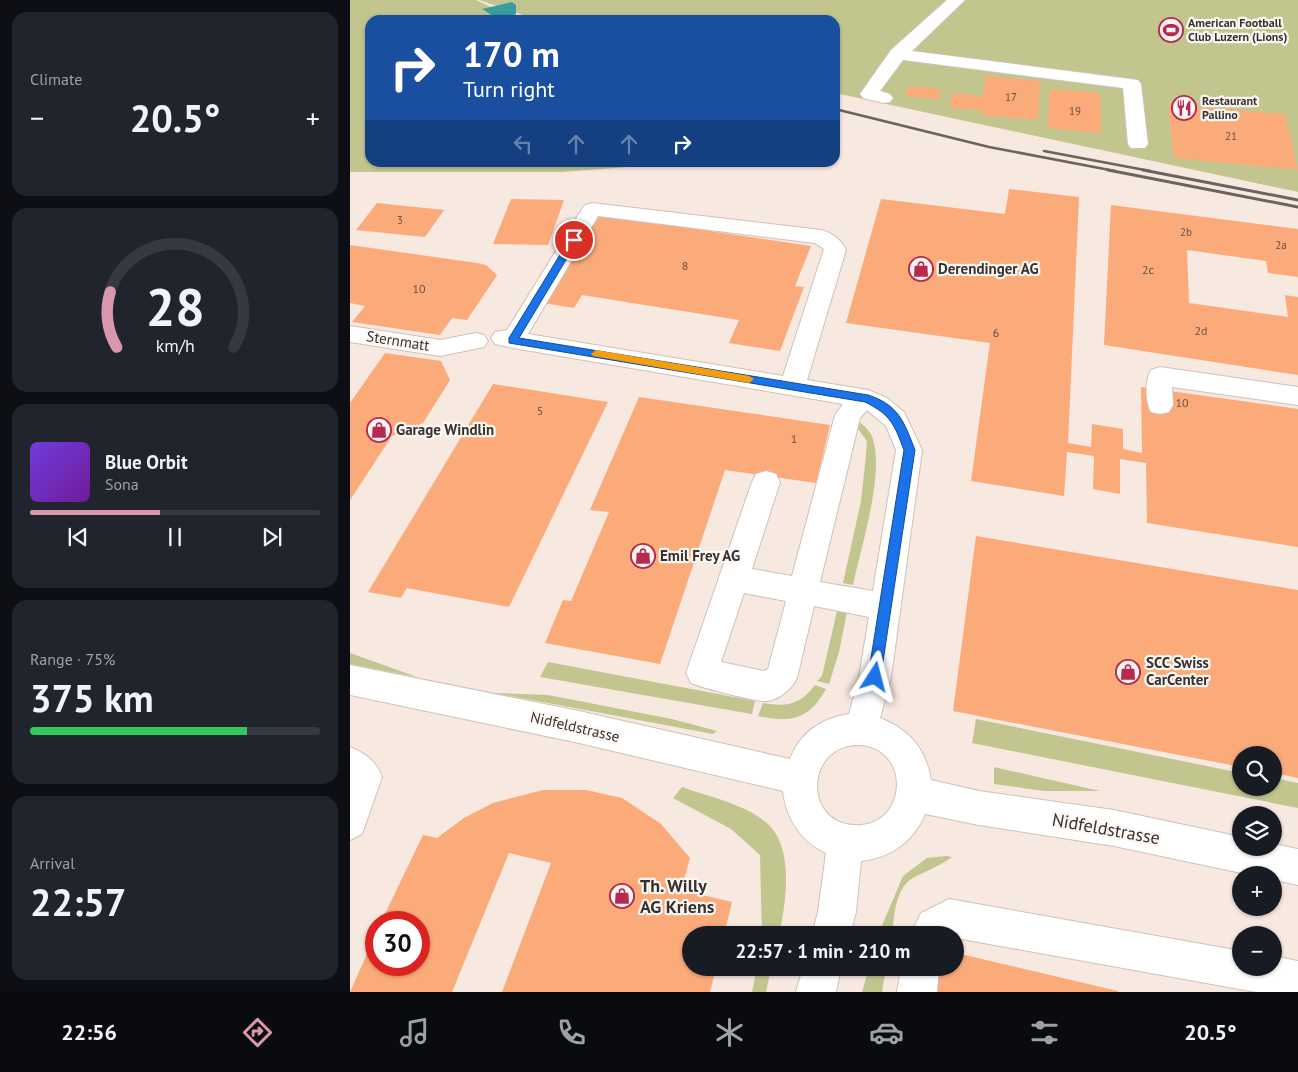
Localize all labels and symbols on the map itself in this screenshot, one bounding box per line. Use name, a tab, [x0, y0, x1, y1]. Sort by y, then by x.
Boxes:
place label: American Football Club Luzern (Lions)	[1188, 15, 1287, 44]
sports icon: American Football Club Luzern (Lions)	[1158, 17, 1184, 43]
house number: 17	[1005, 90, 1017, 104]
place label: Restaurant Pallino	[1202, 93, 1258, 122]
restaurant icon: Restaurant Pallino	[1171, 95, 1197, 121]
house number: 19	[1069, 104, 1081, 118]
house number: 21	[1225, 129, 1237, 143]
house number: 3	[397, 213, 403, 227]
pin	[553, 219, 595, 261]
house number: 2b	[1180, 225, 1192, 239]
house number: 2a	[1275, 238, 1287, 252]
shop icon: Derendinger AG	[908, 256, 934, 282]
house number: 8	[682, 258, 688, 273]
place label: Derendinger AG	[938, 259, 1039, 278]
house number: 2c	[1142, 262, 1155, 277]
house number: 10	[412, 281, 426, 296]
house number: 2d	[1195, 323, 1208, 338]
house number: 6	[993, 325, 999, 340]
street label: Sternmatt	[365, 326, 431, 355]
house number: 10	[1175, 395, 1189, 410]
house number: 5	[537, 403, 543, 418]
shop icon: Garage Windlin	[366, 417, 392, 443]
place label: Garage Windlin	[396, 420, 494, 439]
house number: 1	[791, 431, 797, 446]
shop icon: Emil Frey AG	[630, 543, 656, 569]
place label: Emil Frey AG	[660, 546, 740, 565]
position arrow	[848, 650, 900, 702]
place label: SCC Swiss CarCenter	[1146, 653, 1209, 689]
shop icon: SCC Swiss CarCenter	[1115, 659, 1141, 685]
street label: Nidfeldstrasse	[529, 707, 622, 746]
street label: Nidfeldstrasse	[1050, 808, 1162, 849]
place label: Th. Willy AG Kriens	[640, 874, 715, 918]
shop icon: Th. Willy AG Kriens	[609, 883, 635, 909]
speed limit sign: 30	[365, 911, 430, 976]

